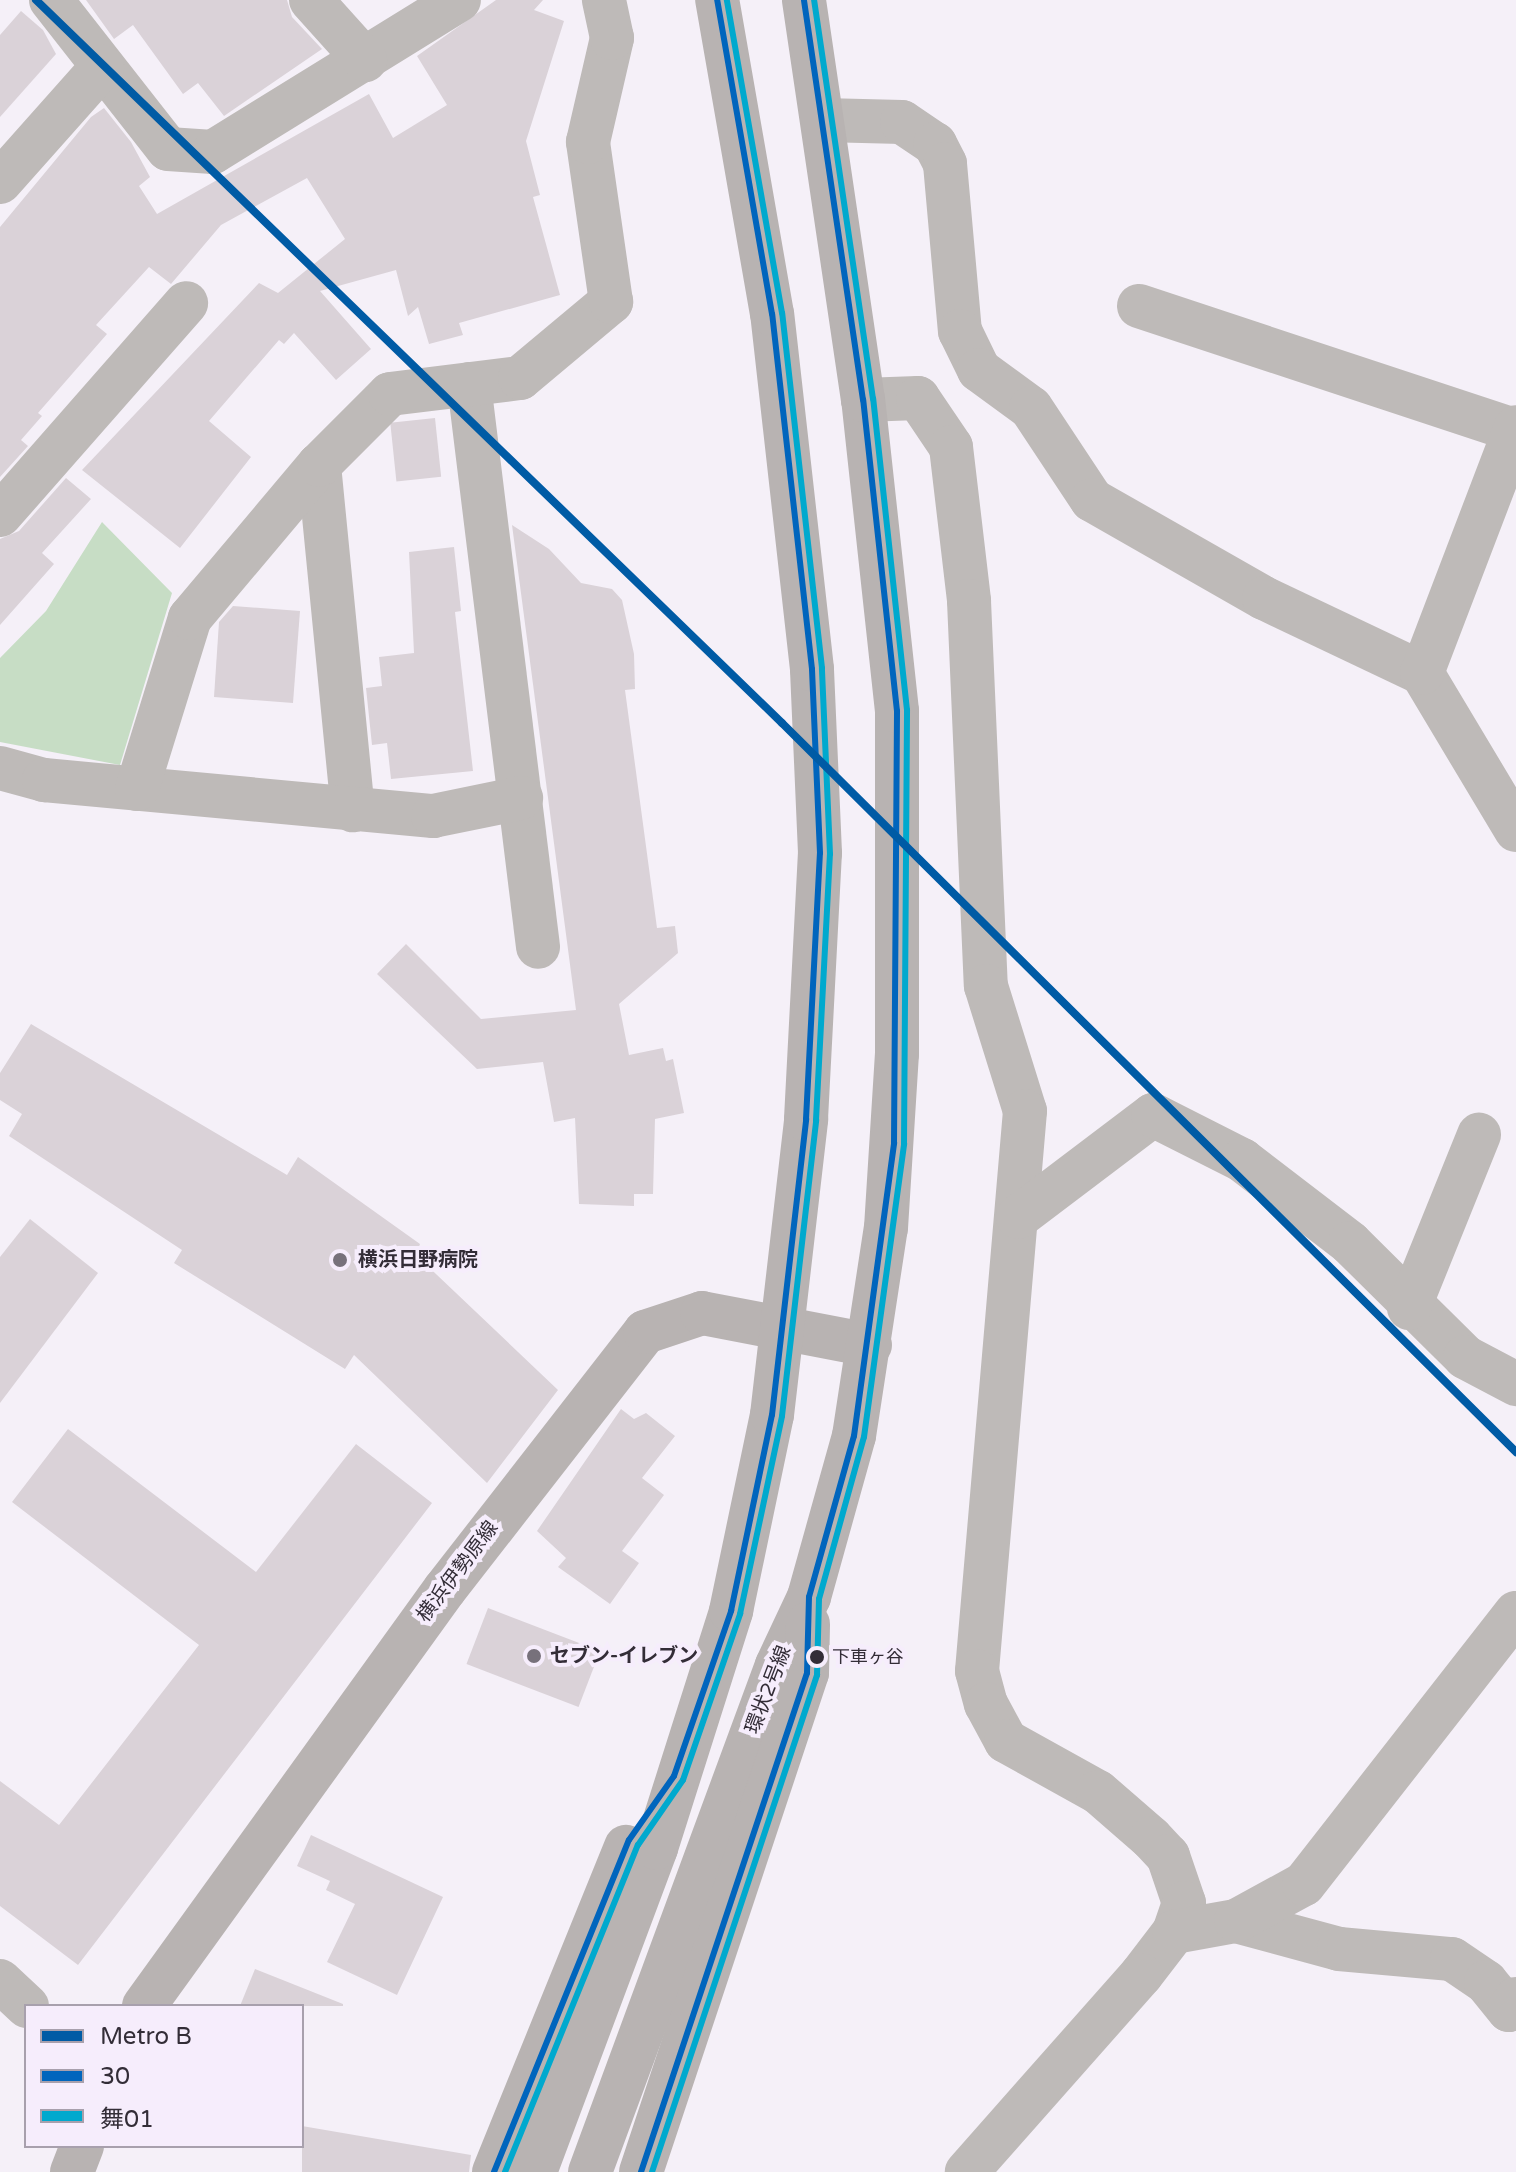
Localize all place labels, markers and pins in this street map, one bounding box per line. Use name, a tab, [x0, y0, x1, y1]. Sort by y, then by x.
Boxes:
place label: 横浜日野病院	[358, 1248, 478, 1272]
marker: 横浜日野病院	[329, 1249, 351, 1271]
place label: セブン-イレブン	[550, 1644, 698, 1668]
place label: 下車ヶ谷	[832, 1646, 904, 1668]
marker: セブン-イレブン	[525, 1647, 543, 1665]
marker: 下車ヶ谷	[809, 1649, 825, 1665]

